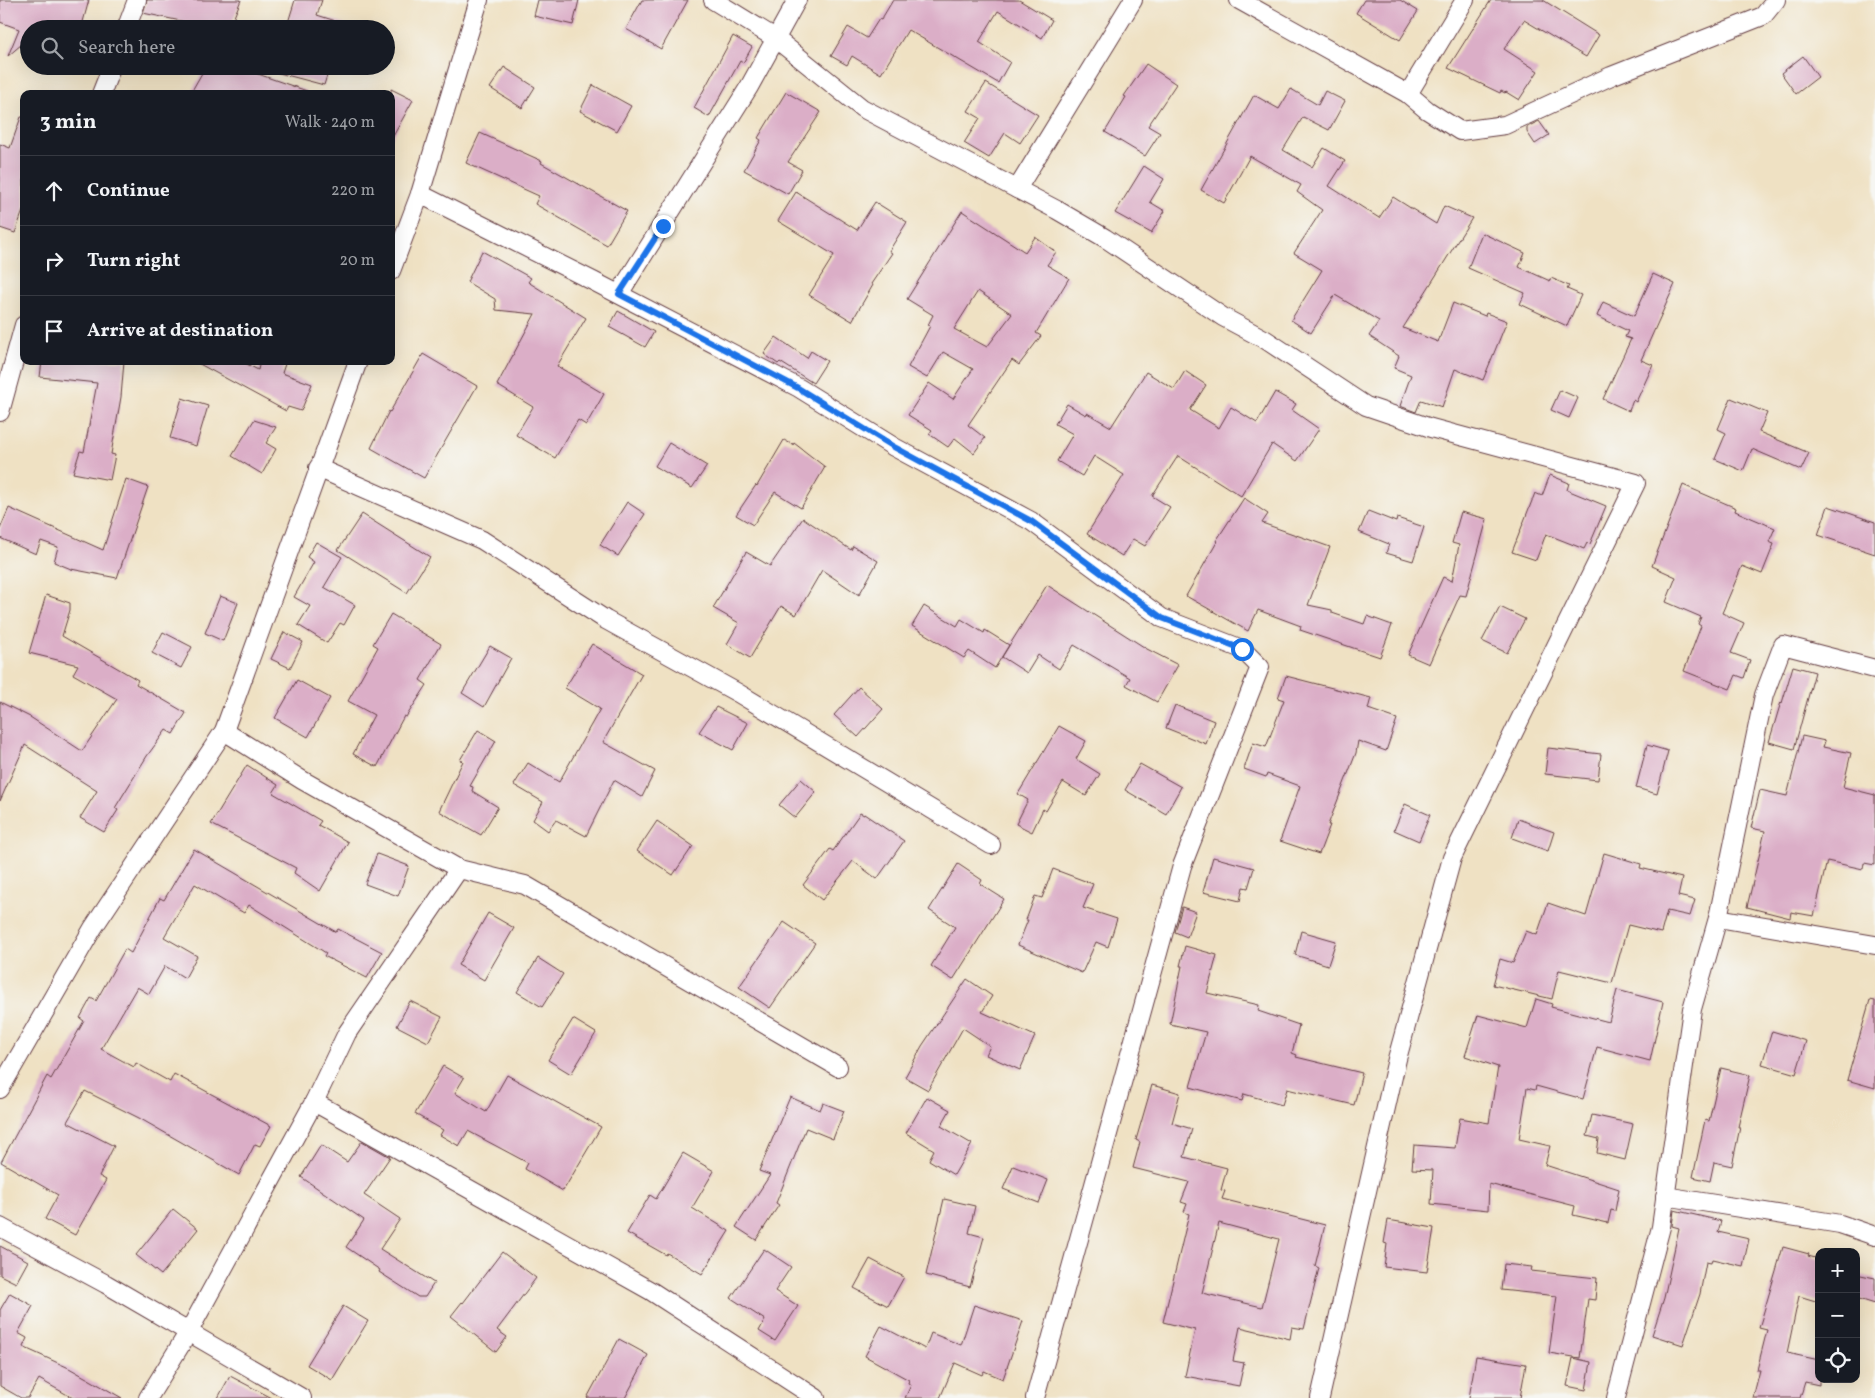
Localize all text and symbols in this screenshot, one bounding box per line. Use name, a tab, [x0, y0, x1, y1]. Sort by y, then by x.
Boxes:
search box	[20, 20, 395, 75]
icon: search	[38, 34, 66, 62]
text: Search here	[78, 35, 175, 61]
text: 3 min	[40, 108, 96, 137]
text: Walk · 240 m	[285, 112, 375, 134]
icon: ahead	[40, 177, 68, 205]
text: Continue	[87, 178, 170, 204]
text: 220 m	[331, 180, 375, 202]
route end	[652, 215, 675, 238]
icon: right	[40, 247, 68, 275]
text: Turn right	[87, 248, 180, 274]
text: 20 m	[340, 250, 375, 272]
icon: arrive	[40, 317, 68, 345]
text: Arrive at destination	[87, 318, 273, 344]
route start	[1231, 638, 1254, 661]
map controls	[1815, 1248, 1860, 1383]
button: +	[1815, 1248, 1860, 1293]
button: −	[1815, 1293, 1860, 1338]
button: locate	[1815, 1338, 1860, 1383]

